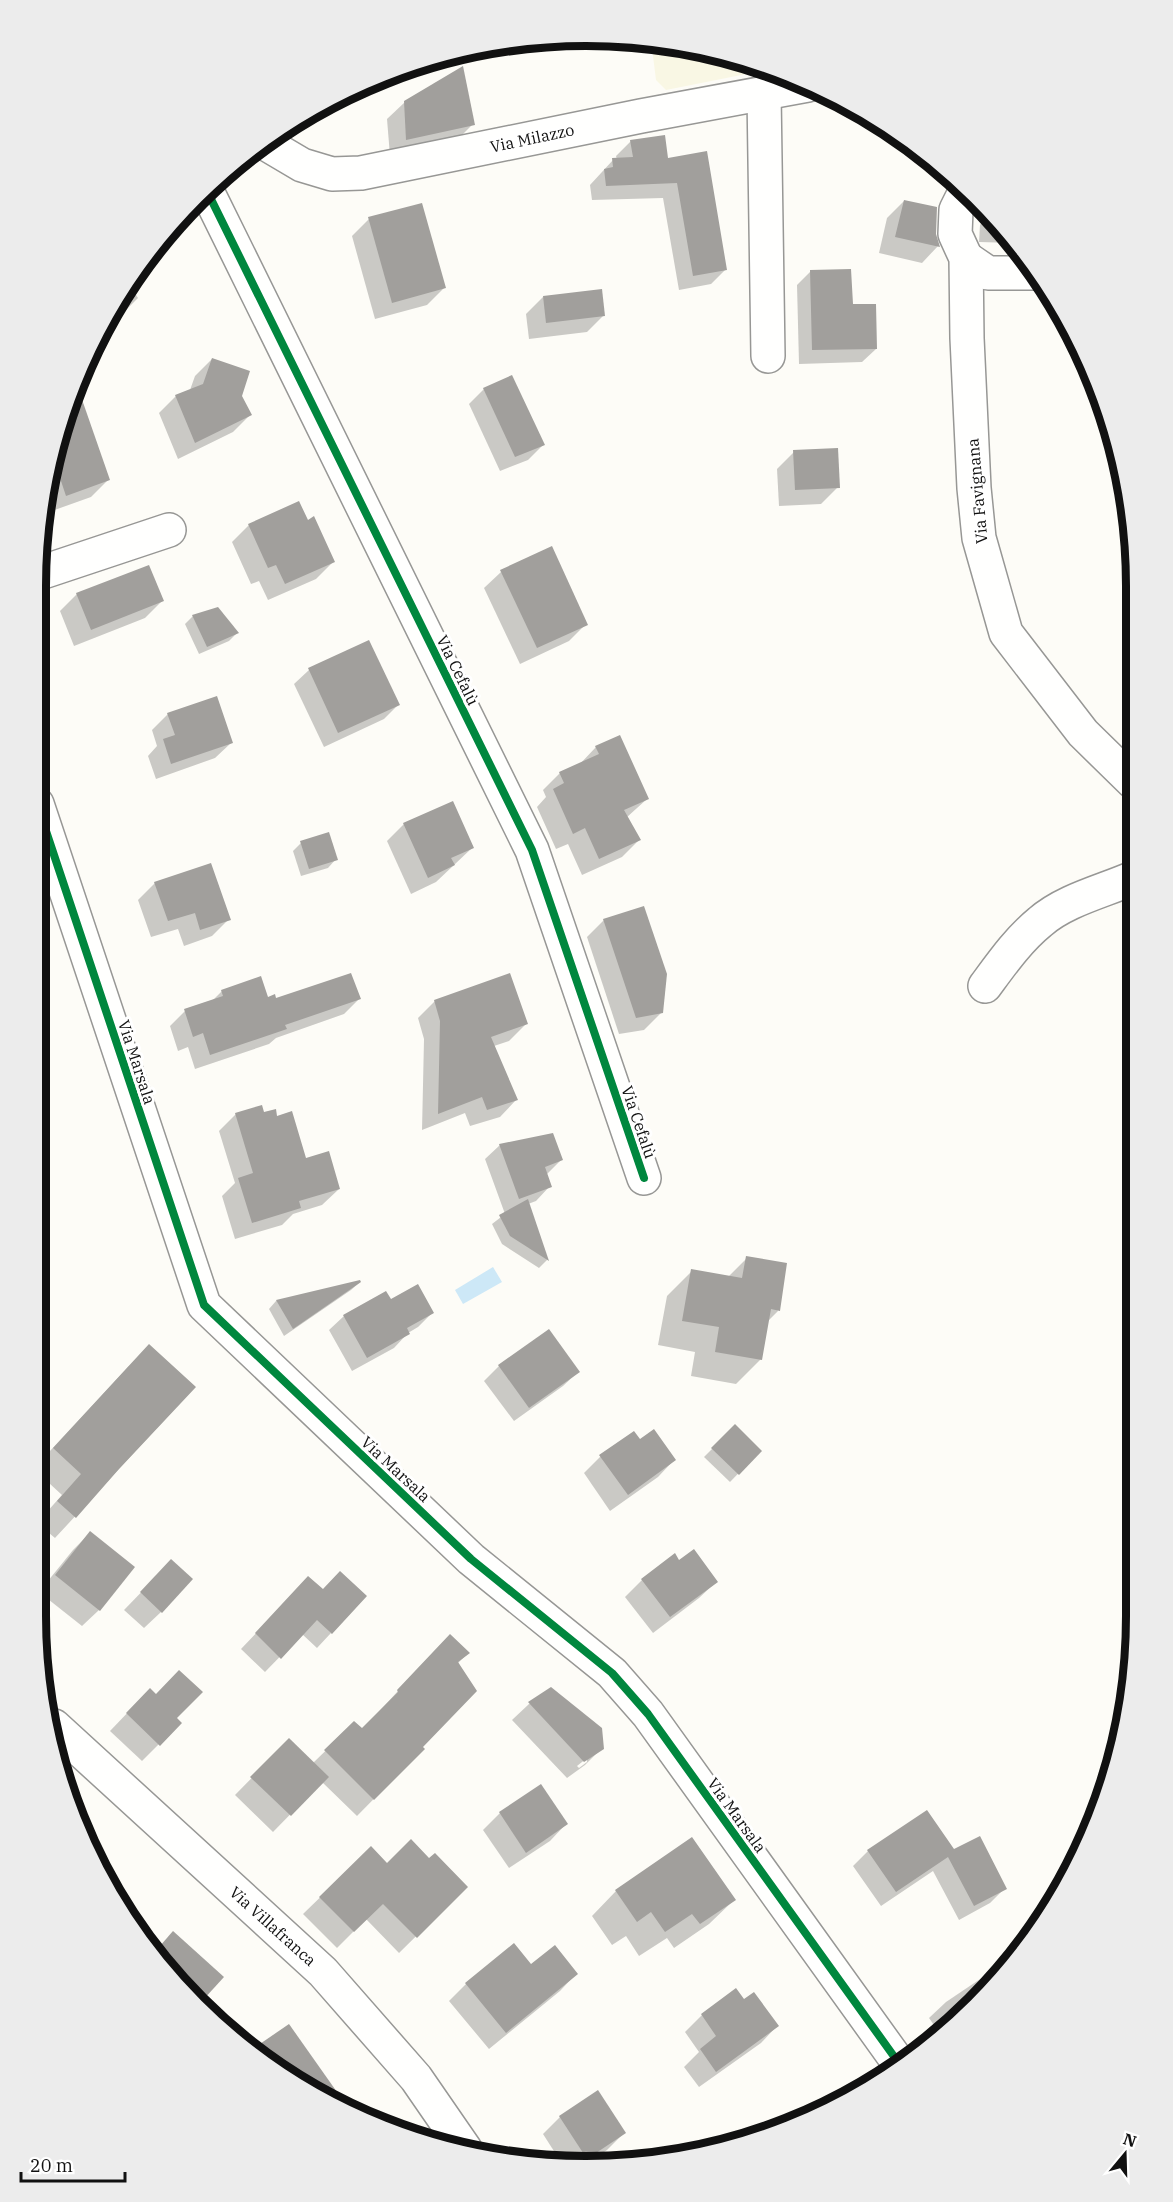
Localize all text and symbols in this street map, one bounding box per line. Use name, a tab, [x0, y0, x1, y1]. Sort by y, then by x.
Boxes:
street label: Via Milazzo	[488, 119, 576, 157]
street label: Via Favignana	[962, 437, 992, 545]
street label: Via Cefalù	[432, 632, 484, 708]
street label: Via Marsala	[114, 1017, 160, 1107]
street label: Via Cefalù	[617, 1083, 661, 1161]
street label: Via Marsala	[357, 1432, 435, 1506]
street label: Via Marsala	[703, 1774, 771, 1857]
street label: Via Villafranca	[225, 1882, 321, 1970]
north arrow	[1095, 2124, 1155, 2184]
text: N	[1121, 2128, 1139, 2151]
scale bar	[21, 2145, 124, 2183]
text: 20 m	[30, 2154, 73, 2177]

